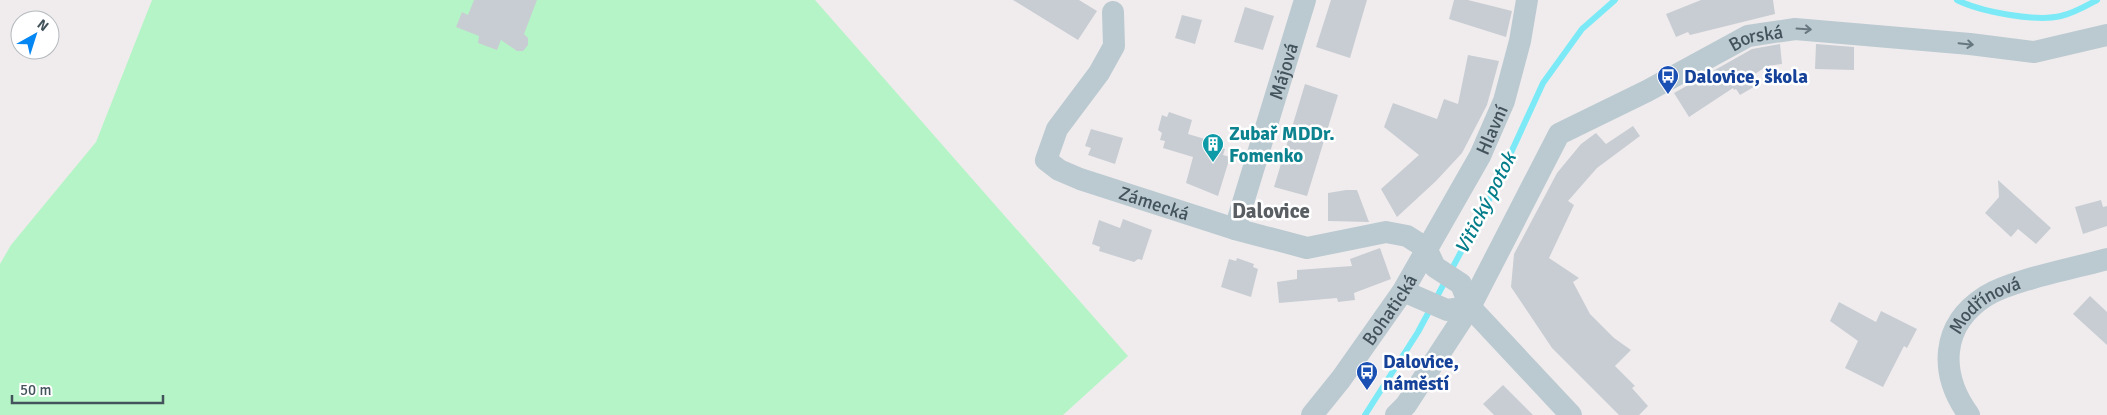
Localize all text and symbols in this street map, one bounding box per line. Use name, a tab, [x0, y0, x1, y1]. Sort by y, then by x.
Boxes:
north arrow	[10, 10, 60, 60]
text: N	[34, 16, 52, 35]
street label: Borská	[1725, 20, 1785, 57]
one-way arrow	[1796, 25, 1812, 34]
one-way arrow	[1958, 39, 1974, 49]
street label: Májová	[1264, 40, 1304, 103]
bus stop icon: Dalovice, škola	[1656, 64, 1680, 95]
place label: Dalovice, škola	[1684, 65, 1808, 89]
street label: Hlavní	[1471, 101, 1514, 159]
place label: Zubař MDDr. Fomenko	[1229, 122, 1335, 168]
building icon: Zubař MDDr. Fomenko	[1201, 132, 1225, 163]
water label: Vitický potok	[1449, 147, 1523, 258]
street label: Zámecká	[1116, 181, 1192, 226]
district label: Dalovice	[1232, 198, 1310, 224]
street label: Bohatická	[1357, 270, 1423, 350]
street label: Modřínová	[1944, 271, 2024, 338]
place label: Dalovice, náměstí	[1383, 350, 1459, 396]
bus stop icon: Dalovice, náměstí	[1355, 360, 1379, 391]
scale bar	[12, 372, 164, 404]
text: 50 m	[20, 381, 51, 399]

